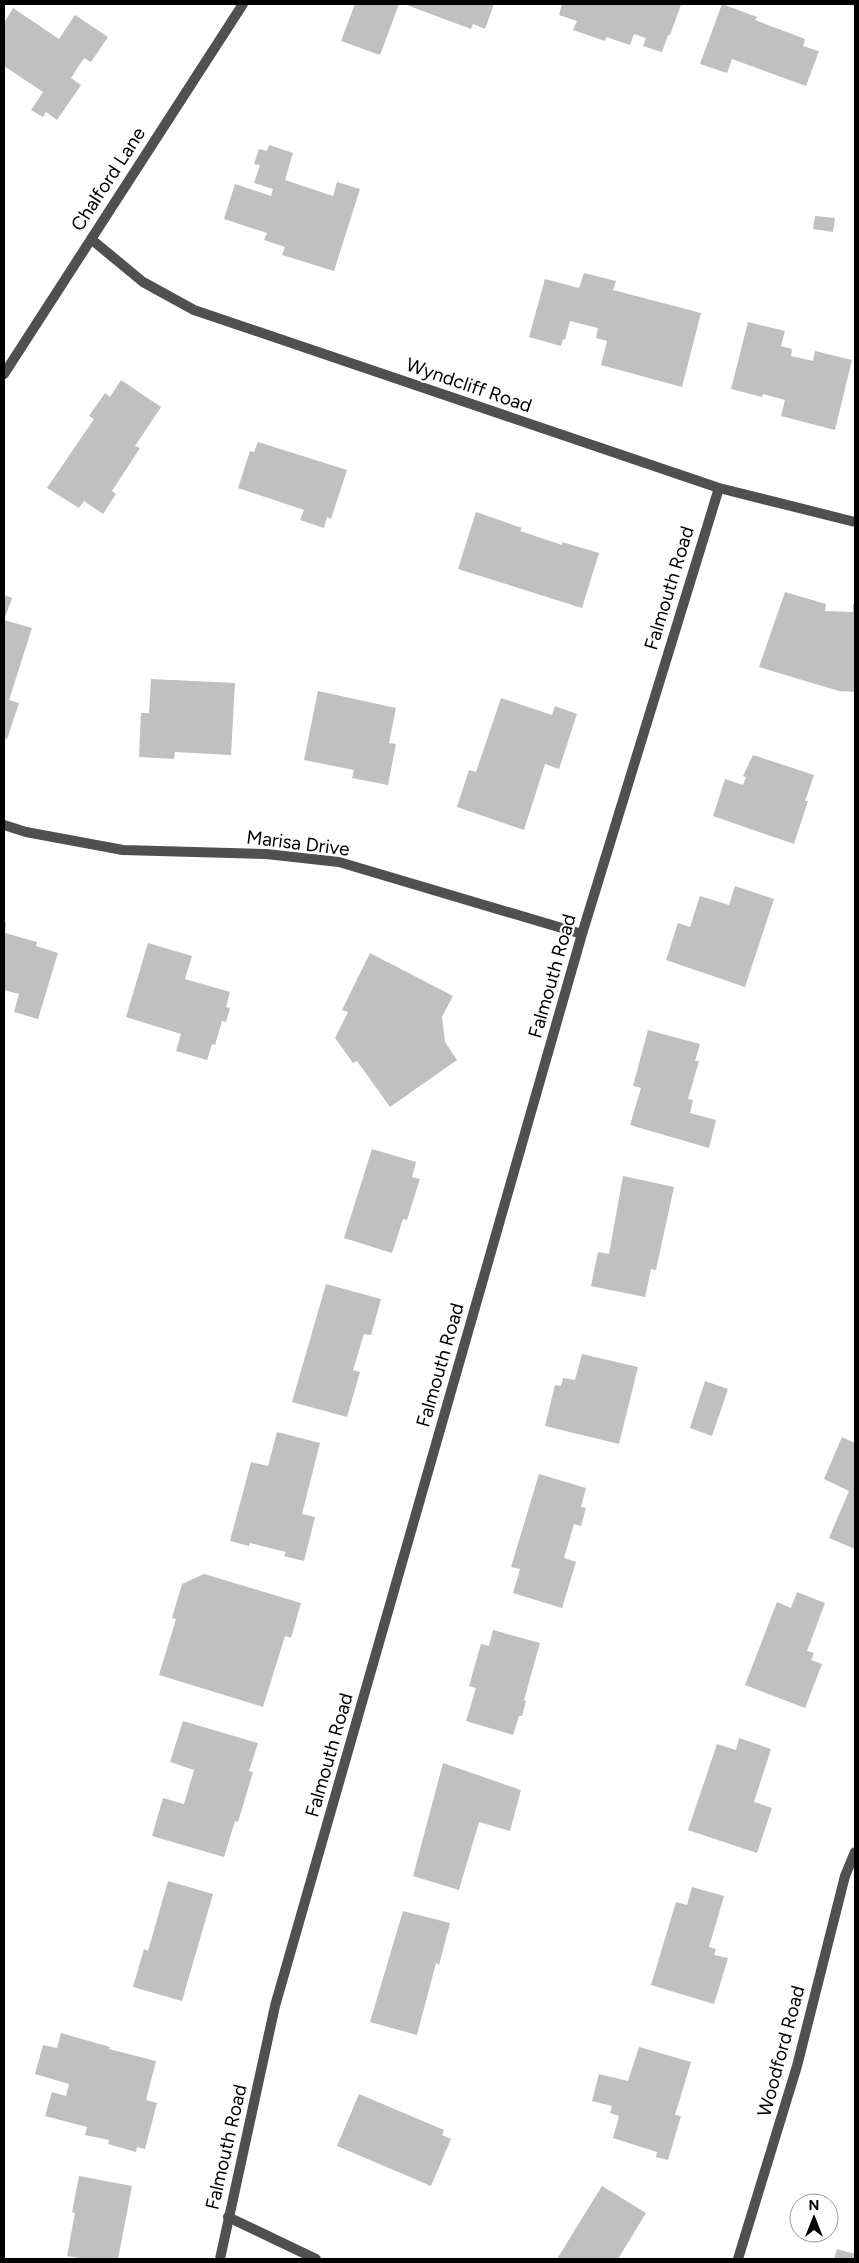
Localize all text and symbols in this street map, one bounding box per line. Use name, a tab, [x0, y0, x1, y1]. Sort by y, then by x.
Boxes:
street label: Chalford Lane	[66, 123, 150, 235]
street label: Wyndcliff Road	[403, 353, 535, 417]
street label: Falmouth Road	[639, 523, 699, 653]
street label: Marisa Drive	[245, 825, 351, 861]
street label: Falmouth Road	[523, 911, 581, 1041]
street label: Falmouth Road	[411, 1300, 469, 1430]
street label: Falmouth Road	[300, 1690, 358, 1820]
street label: Woodford Road	[752, 1983, 810, 2119]
street label: Falmouth Road	[200, 2082, 252, 2212]
north arrow	[789, 2193, 839, 2243]
text: N	[809, 2197, 819, 2214]

